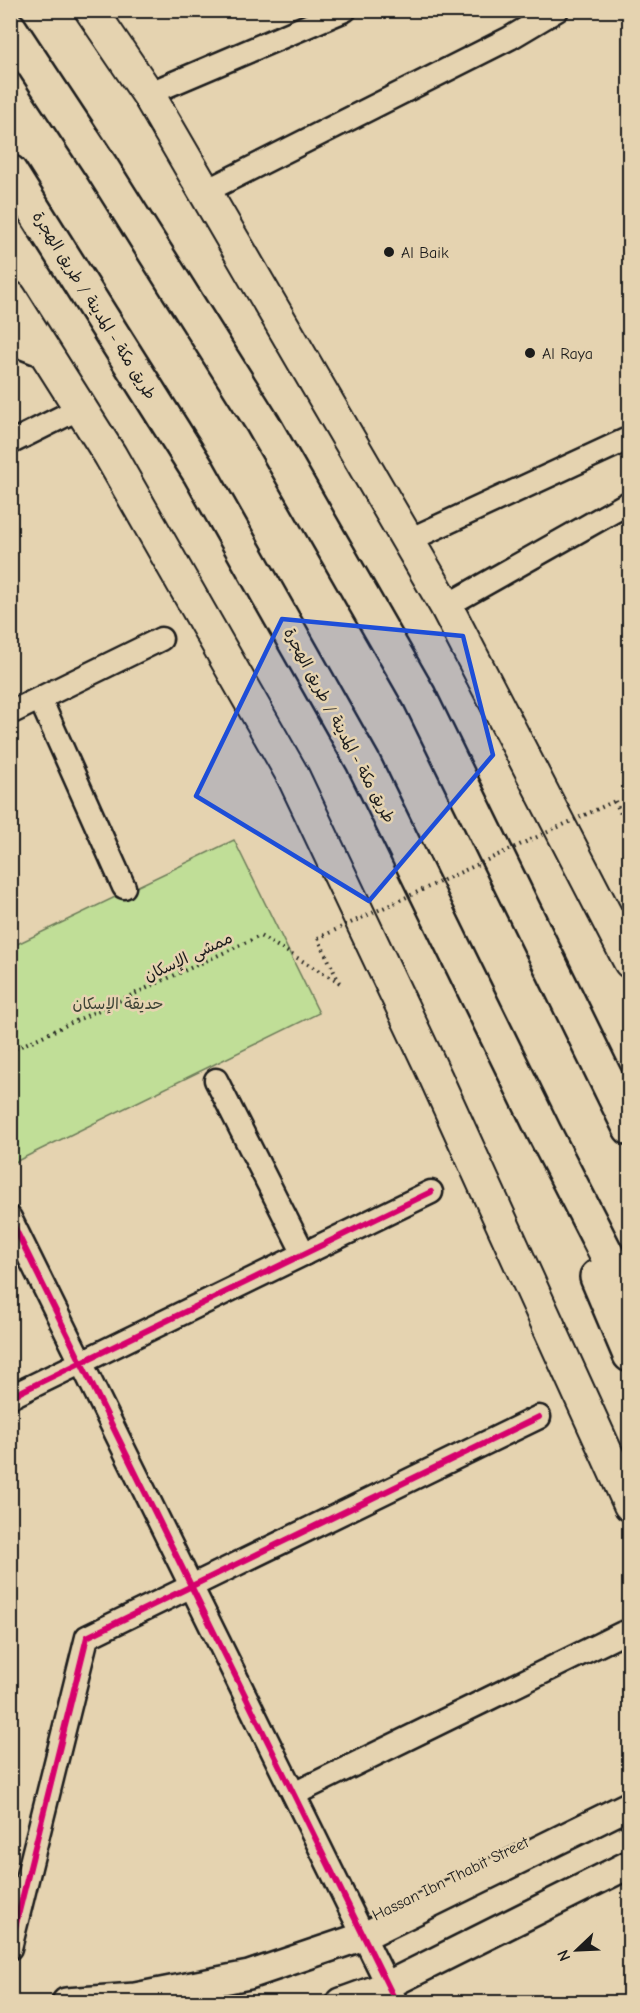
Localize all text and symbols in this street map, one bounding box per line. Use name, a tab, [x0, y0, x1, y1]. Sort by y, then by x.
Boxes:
street label: طريق مكة - المدينة / طريق الهجرة	[29, 208, 160, 403]
place label: Al Baik	[401, 244, 449, 262]
marker: Al Baik	[382, 245, 396, 259]
place label: Al Raya	[542, 345, 593, 363]
marker: Al Raya	[523, 346, 537, 360]
street label: طريق مكة - المدينة / طريق الهجرة	[280, 625, 398, 826]
street label: ممشى الإسكان	[141, 929, 236, 986]
park label: حديقة الإسكان	[72, 995, 164, 1014]
street label: Hassan Ibn Thabit Street	[369, 1833, 532, 1925]
north arrow	[547, 1920, 607, 1980]
text: N	[554, 1947, 574, 1964]

